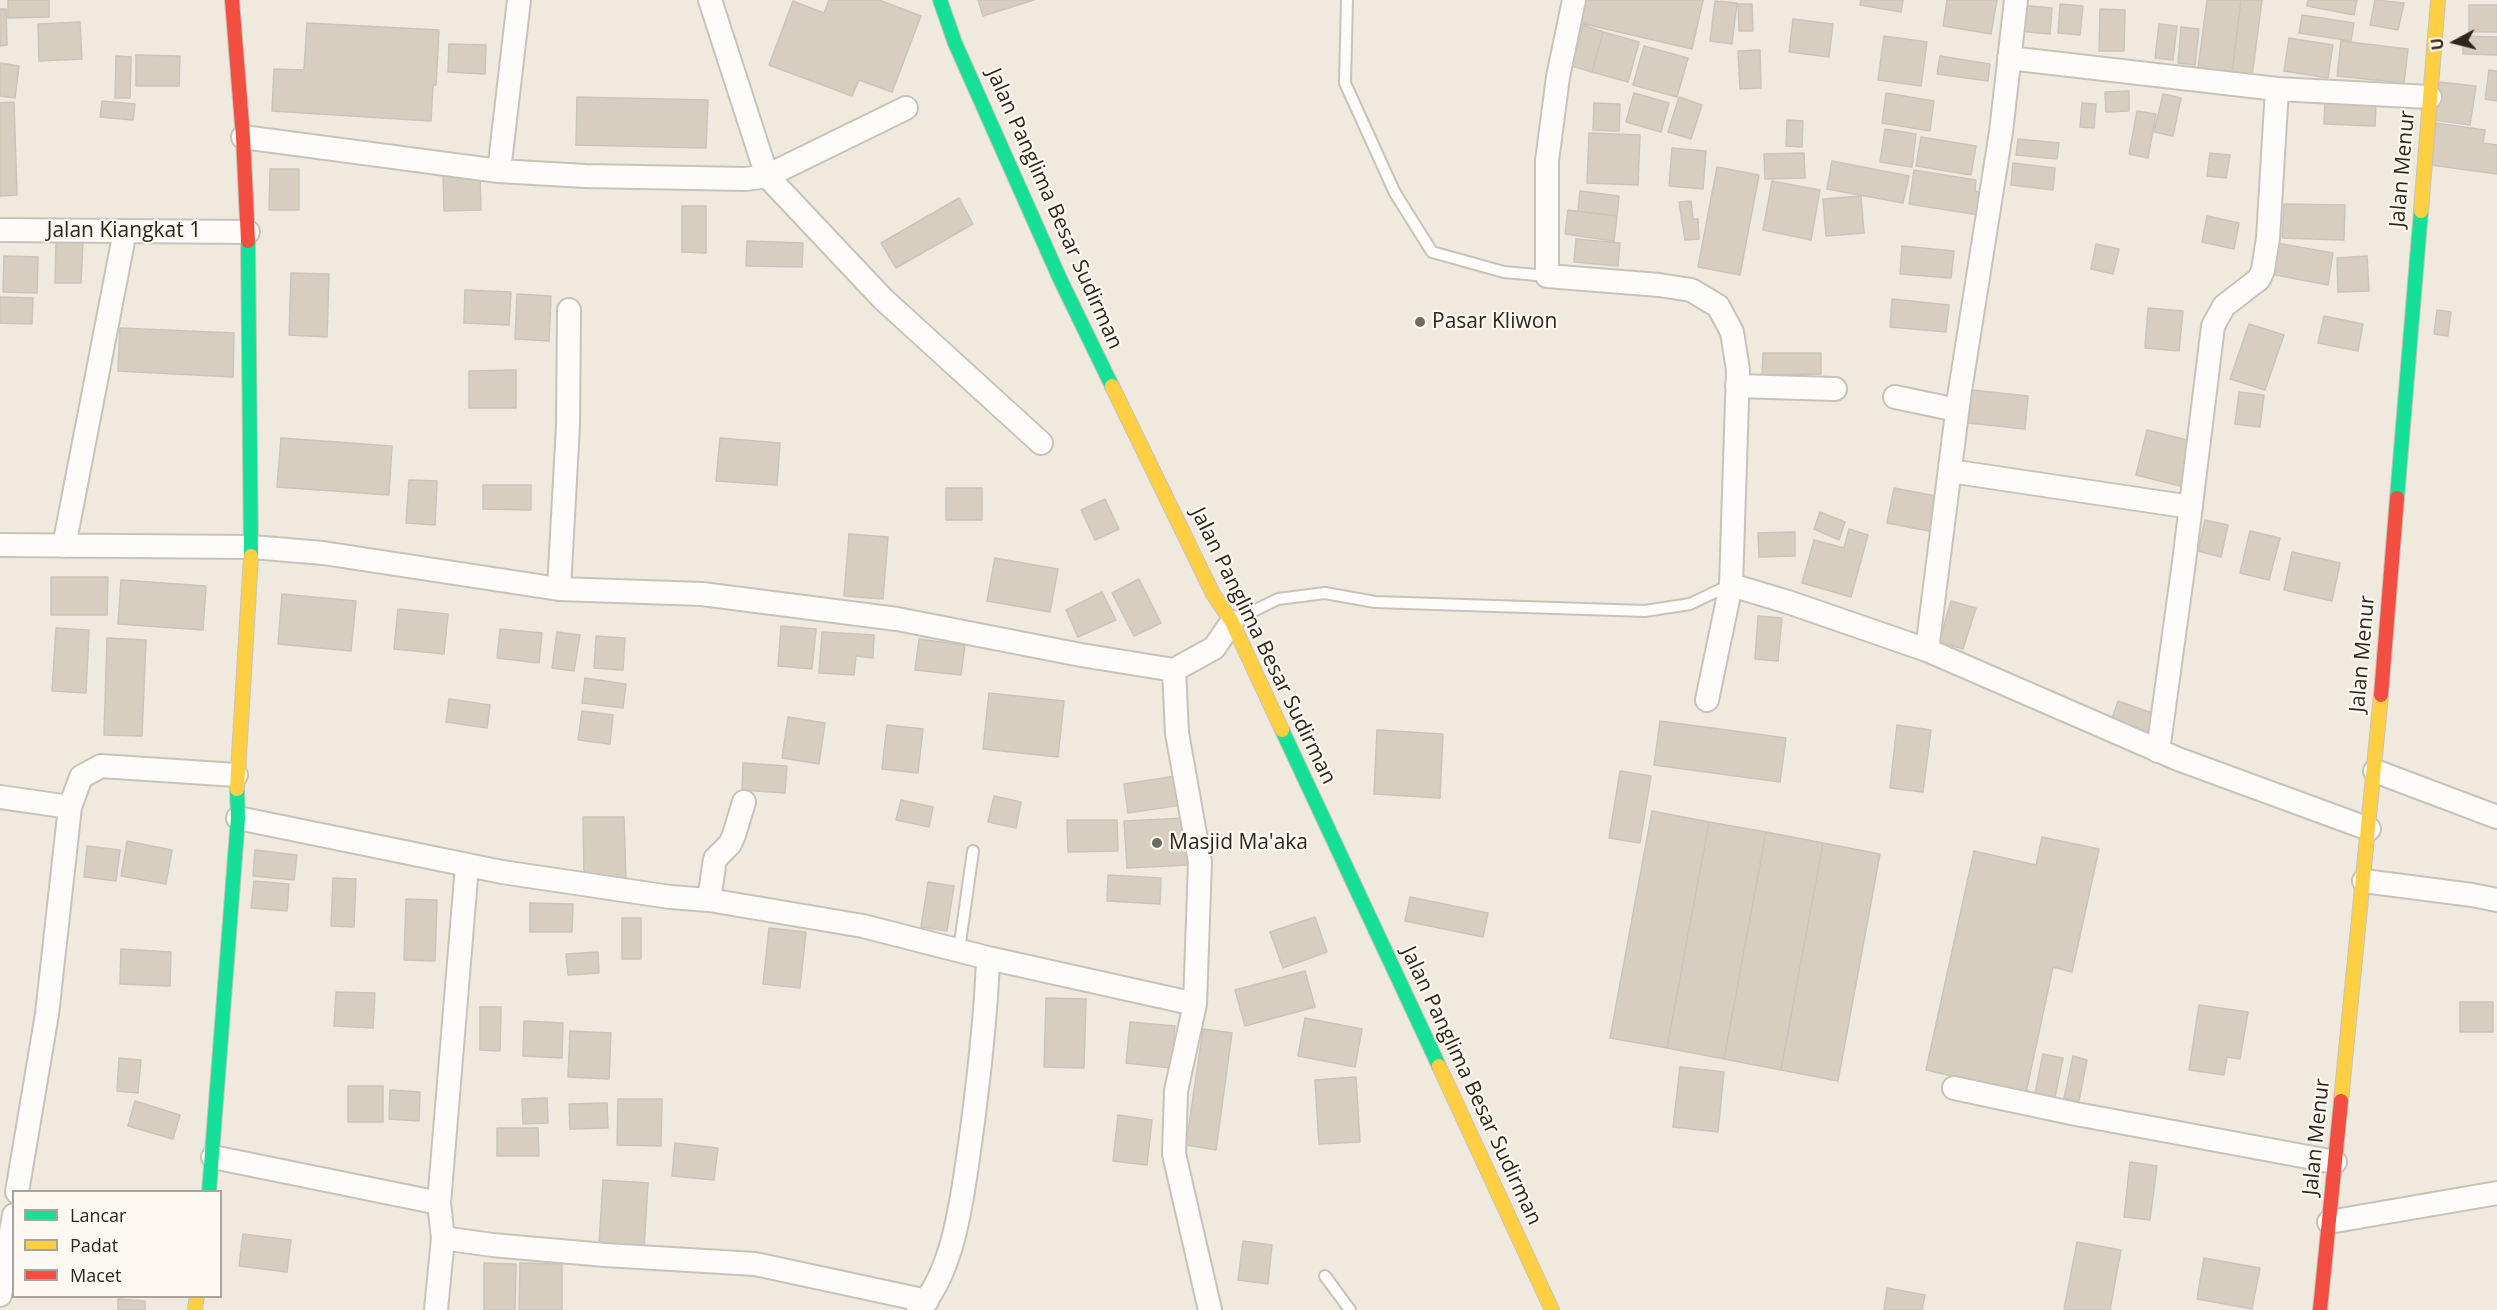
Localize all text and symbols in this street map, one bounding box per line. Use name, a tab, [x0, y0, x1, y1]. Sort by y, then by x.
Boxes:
north arrow	[2425, 12, 2485, 72]
text: U	[2425, 37, 2449, 52]
street label: Jalan Panglima Besar Sudirman	[981, 65, 1127, 353]
street label: Jalan Menur	[2385, 109, 2421, 229]
street label: Jalan Kiangkat 1	[47, 218, 201, 244]
place label: Pasar Kliwon	[1432, 309, 1557, 335]
marker: Pasar Kliwon	[1413, 315, 1427, 329]
street label: Jalan Panglima Besar Sudirman	[1185, 504, 1341, 788]
street label: Jalan Menur	[2345, 594, 2381, 714]
place label: Masjid Ma'aka	[1169, 830, 1308, 856]
marker: Masjid Ma'aka	[1150, 836, 1164, 850]
street label: Jalan Panglima Besar Sudirman	[1395, 943, 1547, 1229]
street label: Jalan Menur	[2298, 1077, 2336, 1197]
legend	[12, 1190, 222, 1298]
text: Lancar	[70, 1203, 126, 1227]
text: Padat	[70, 1233, 118, 1257]
text: Macet	[70, 1263, 121, 1287]

